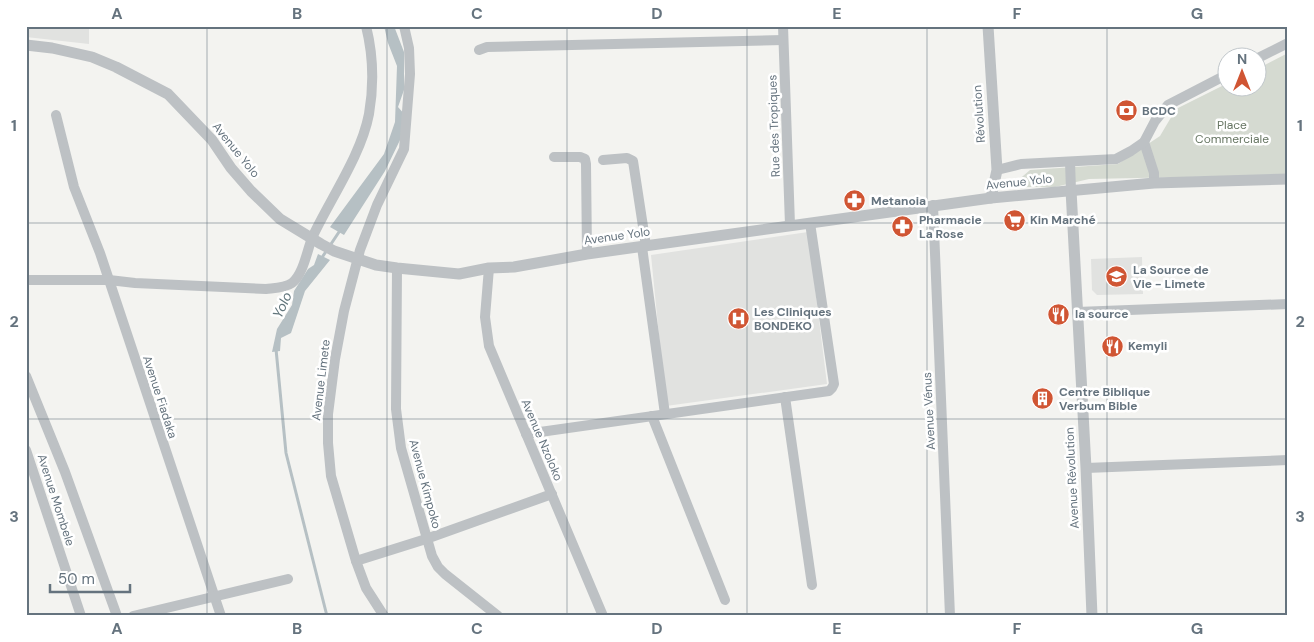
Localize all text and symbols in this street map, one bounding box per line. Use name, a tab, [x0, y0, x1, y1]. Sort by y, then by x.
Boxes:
text: A	[111, 3, 123, 24]
text: B	[292, 3, 302, 24]
text: C	[471, 3, 483, 24]
text: D	[651, 3, 663, 24]
text: E	[832, 3, 842, 24]
text: F	[1013, 3, 1022, 24]
text: G	[1191, 3, 1203, 24]
north arrow	[1216, 48, 1266, 98]
text: N	[1237, 50, 1247, 68]
street label: Rue des Tropiques	[764, 74, 784, 178]
street label: Révolution	[969, 85, 989, 143]
bank icon: BCDC	[1114, 99, 1138, 123]
place label: BCDC	[1142, 103, 1176, 119]
text: 1	[11, 115, 17, 136]
text: 1	[1297, 115, 1303, 136]
park label: Place Commerciale	[1195, 117, 1269, 147]
street label: Avenue Yolo	[209, 119, 263, 181]
street label: Avenue Yolo	[985, 171, 1053, 193]
pharmacy icon: Metanoia	[843, 189, 867, 213]
place label: Metanoia	[871, 193, 926, 209]
supermarket icon: Kin Marché	[1002, 208, 1026, 232]
place label: Pharmacie La Rose	[919, 212, 982, 242]
place label: Kin Marché	[1030, 212, 1096, 228]
pharmacy icon: Pharmacie La Rose	[891, 215, 915, 239]
street label: Avenue Yolo	[583, 223, 651, 249]
place label: La Source de Vie - Limete	[1133, 262, 1209, 292]
school or university icon: La Source de Vie - Limete	[1105, 265, 1129, 289]
water label: Yolo	[268, 289, 296, 321]
restaurant icon: la source	[1047, 302, 1071, 326]
place label: Les Cliniques BONDEKO	[754, 304, 832, 334]
place label: la source	[1075, 306, 1128, 322]
hospital icon: Les Cliniques BONDEKO	[726, 307, 750, 331]
text: 2	[9, 311, 19, 332]
text: 2	[1295, 311, 1305, 332]
restaurant icon: Kemyli	[1100, 334, 1124, 358]
street label: Avenue Limete	[308, 338, 334, 422]
place label: Kemyli	[1128, 338, 1167, 354]
street label: Avenue Fiadaka	[139, 353, 181, 441]
street label: Avenue Vénus	[919, 372, 939, 450]
place label: Centre Biblique Verbum Bible	[1059, 384, 1150, 414]
building icon: Centre Biblique Verbum Bible	[1031, 387, 1055, 411]
street label: Avenue Nzoloko	[518, 397, 566, 483]
street label: Avenue Révolution	[1061, 427, 1083, 529]
street label: Avenue Kimpoko	[405, 438, 445, 530]
street label: Avenue Mombele	[34, 452, 78, 548]
text: 3	[9, 506, 19, 527]
text: 3	[1295, 506, 1305, 527]
scale bar	[50, 562, 130, 594]
text: 50 m	[58, 569, 95, 589]
text: A	[111, 618, 123, 639]
text: B	[292, 618, 302, 639]
text: C	[471, 618, 483, 639]
text: D	[651, 618, 663, 639]
text: E	[832, 618, 842, 639]
text: F	[1013, 618, 1022, 639]
text: G	[1191, 618, 1203, 639]

